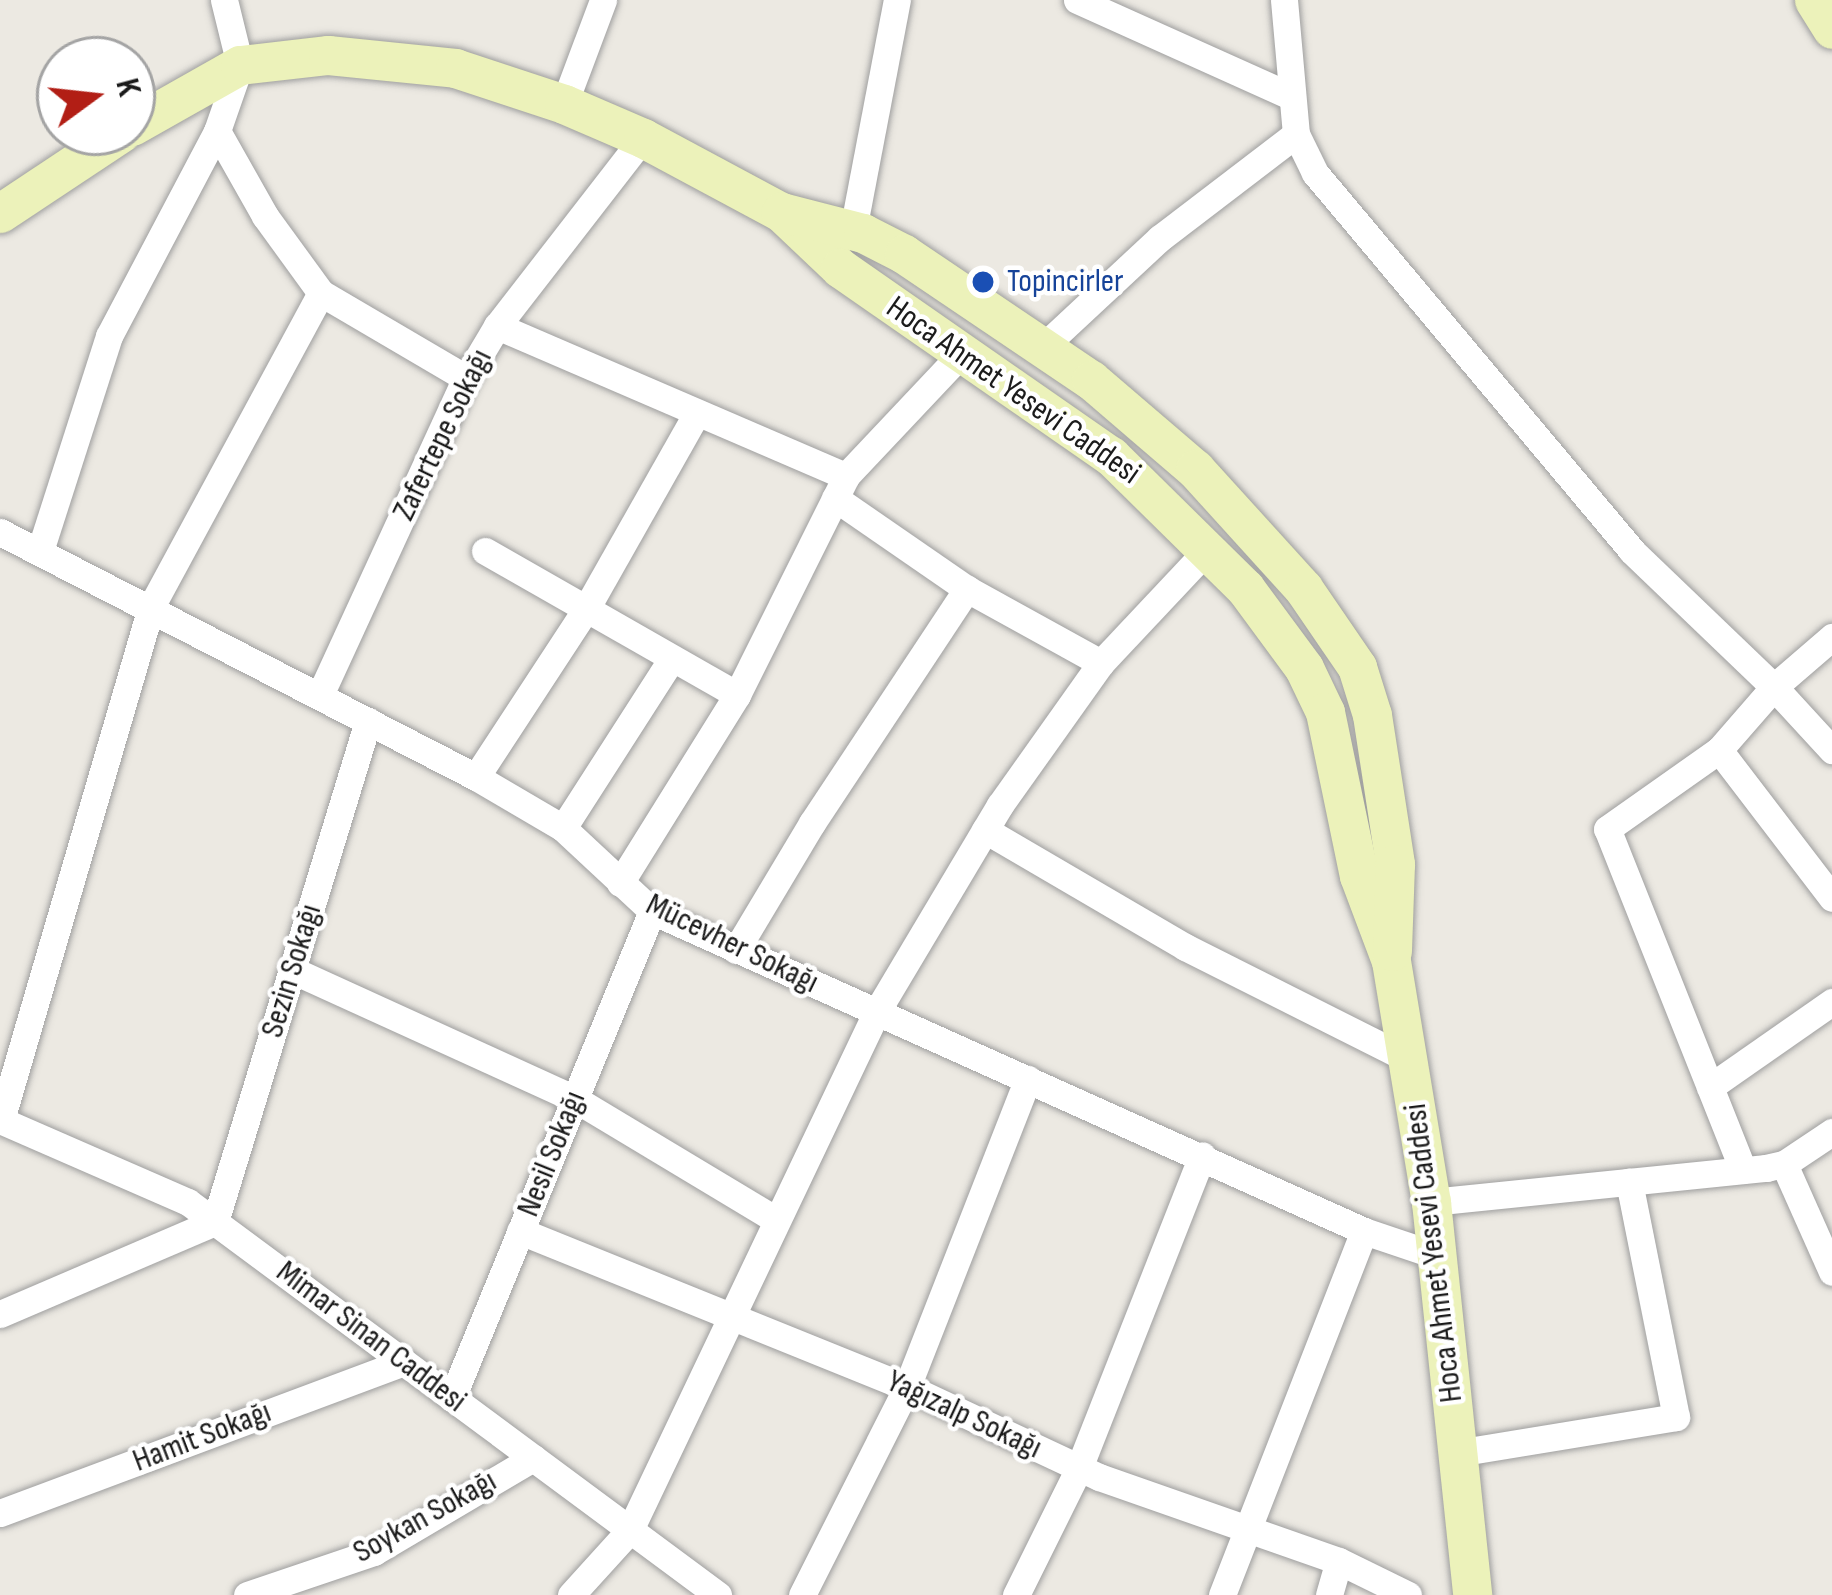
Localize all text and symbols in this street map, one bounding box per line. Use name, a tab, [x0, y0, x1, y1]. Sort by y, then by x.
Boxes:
north arrow	[36, 36, 156, 156]
text: K	[106, 74, 149, 100]
place label: Topincirler	[1007, 262, 1124, 302]
marker: Topincirler	[970, 269, 996, 295]
street label: Hoca Ahmet Yesevi Caddesi	[878, 289, 1148, 493]
street label: Zafertepe Sokağı	[385, 343, 501, 527]
street label: Mücevher Sokağı	[639, 885, 825, 1003]
street label: Sezin Sokağı	[253, 900, 331, 1042]
street label: Nesil Sokağı	[509, 1085, 595, 1223]
street label: Hoca Ahmet Yesevi Caddesi	[1396, 1101, 1472, 1405]
street label: Mimar Sinan Caddesi	[268, 1253, 474, 1421]
street label: Yağızalp Sokağı	[880, 1362, 1048, 1468]
street label: Hamit Sokağı	[127, 1393, 277, 1481]
street label: Soykan Sokağı	[347, 1462, 503, 1572]

